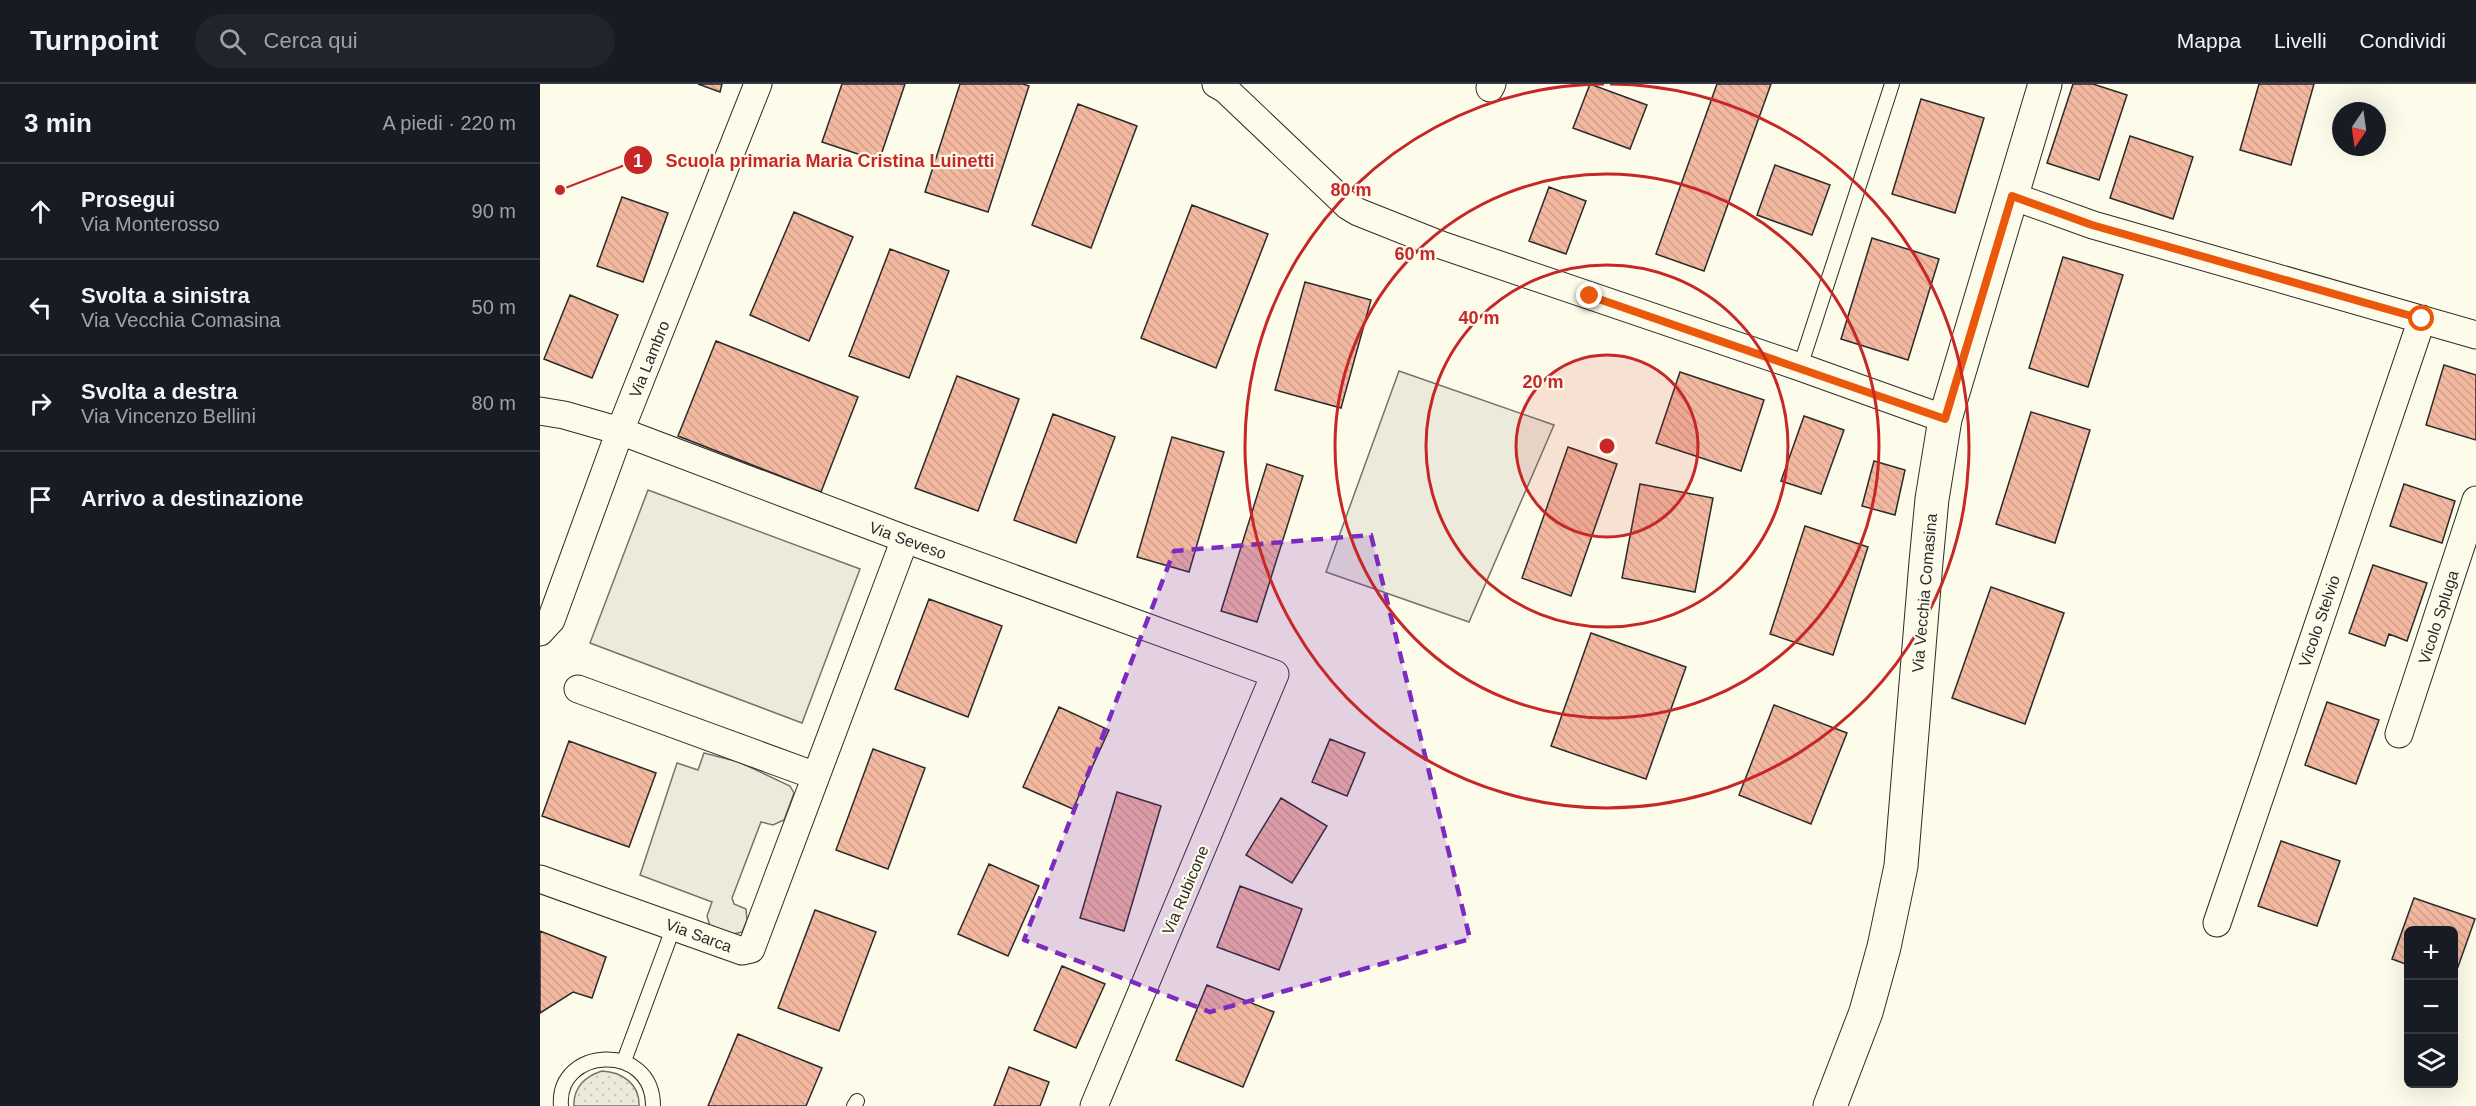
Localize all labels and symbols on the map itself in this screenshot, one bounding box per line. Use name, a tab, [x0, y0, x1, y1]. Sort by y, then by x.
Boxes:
north arrow	[2332, 102, 2386, 156]
callout: Scuola primaria Maria Cristina Luinetti	[623, 142, 1006, 178]
text: 1	[633, 151, 643, 171]
text: Scuola primaria Maria Cristina Luinetti	[665, 151, 995, 171]
text: 80 m	[1330, 180, 1372, 200]
text: 60 m	[1394, 244, 1436, 264]
route end	[1576, 282, 1602, 308]
route start	[2408, 305, 2434, 331]
text: 40 m	[1458, 308, 1500, 328]
street label: Via Lambro	[626, 318, 673, 400]
text: 20 m	[1522, 372, 1564, 392]
centre of rings	[1597, 436, 1617, 456]
street label: Via Vecchia Comasina	[1909, 513, 1940, 673]
street label: Via Seveso	[867, 519, 949, 562]
street label: Vicolo Spluga	[2415, 568, 2462, 666]
street label: Vicolo Stelvio	[2296, 573, 2343, 669]
street label: Via Rubicone	[1159, 843, 1212, 937]
street label: Via Sarca	[663, 916, 734, 955]

